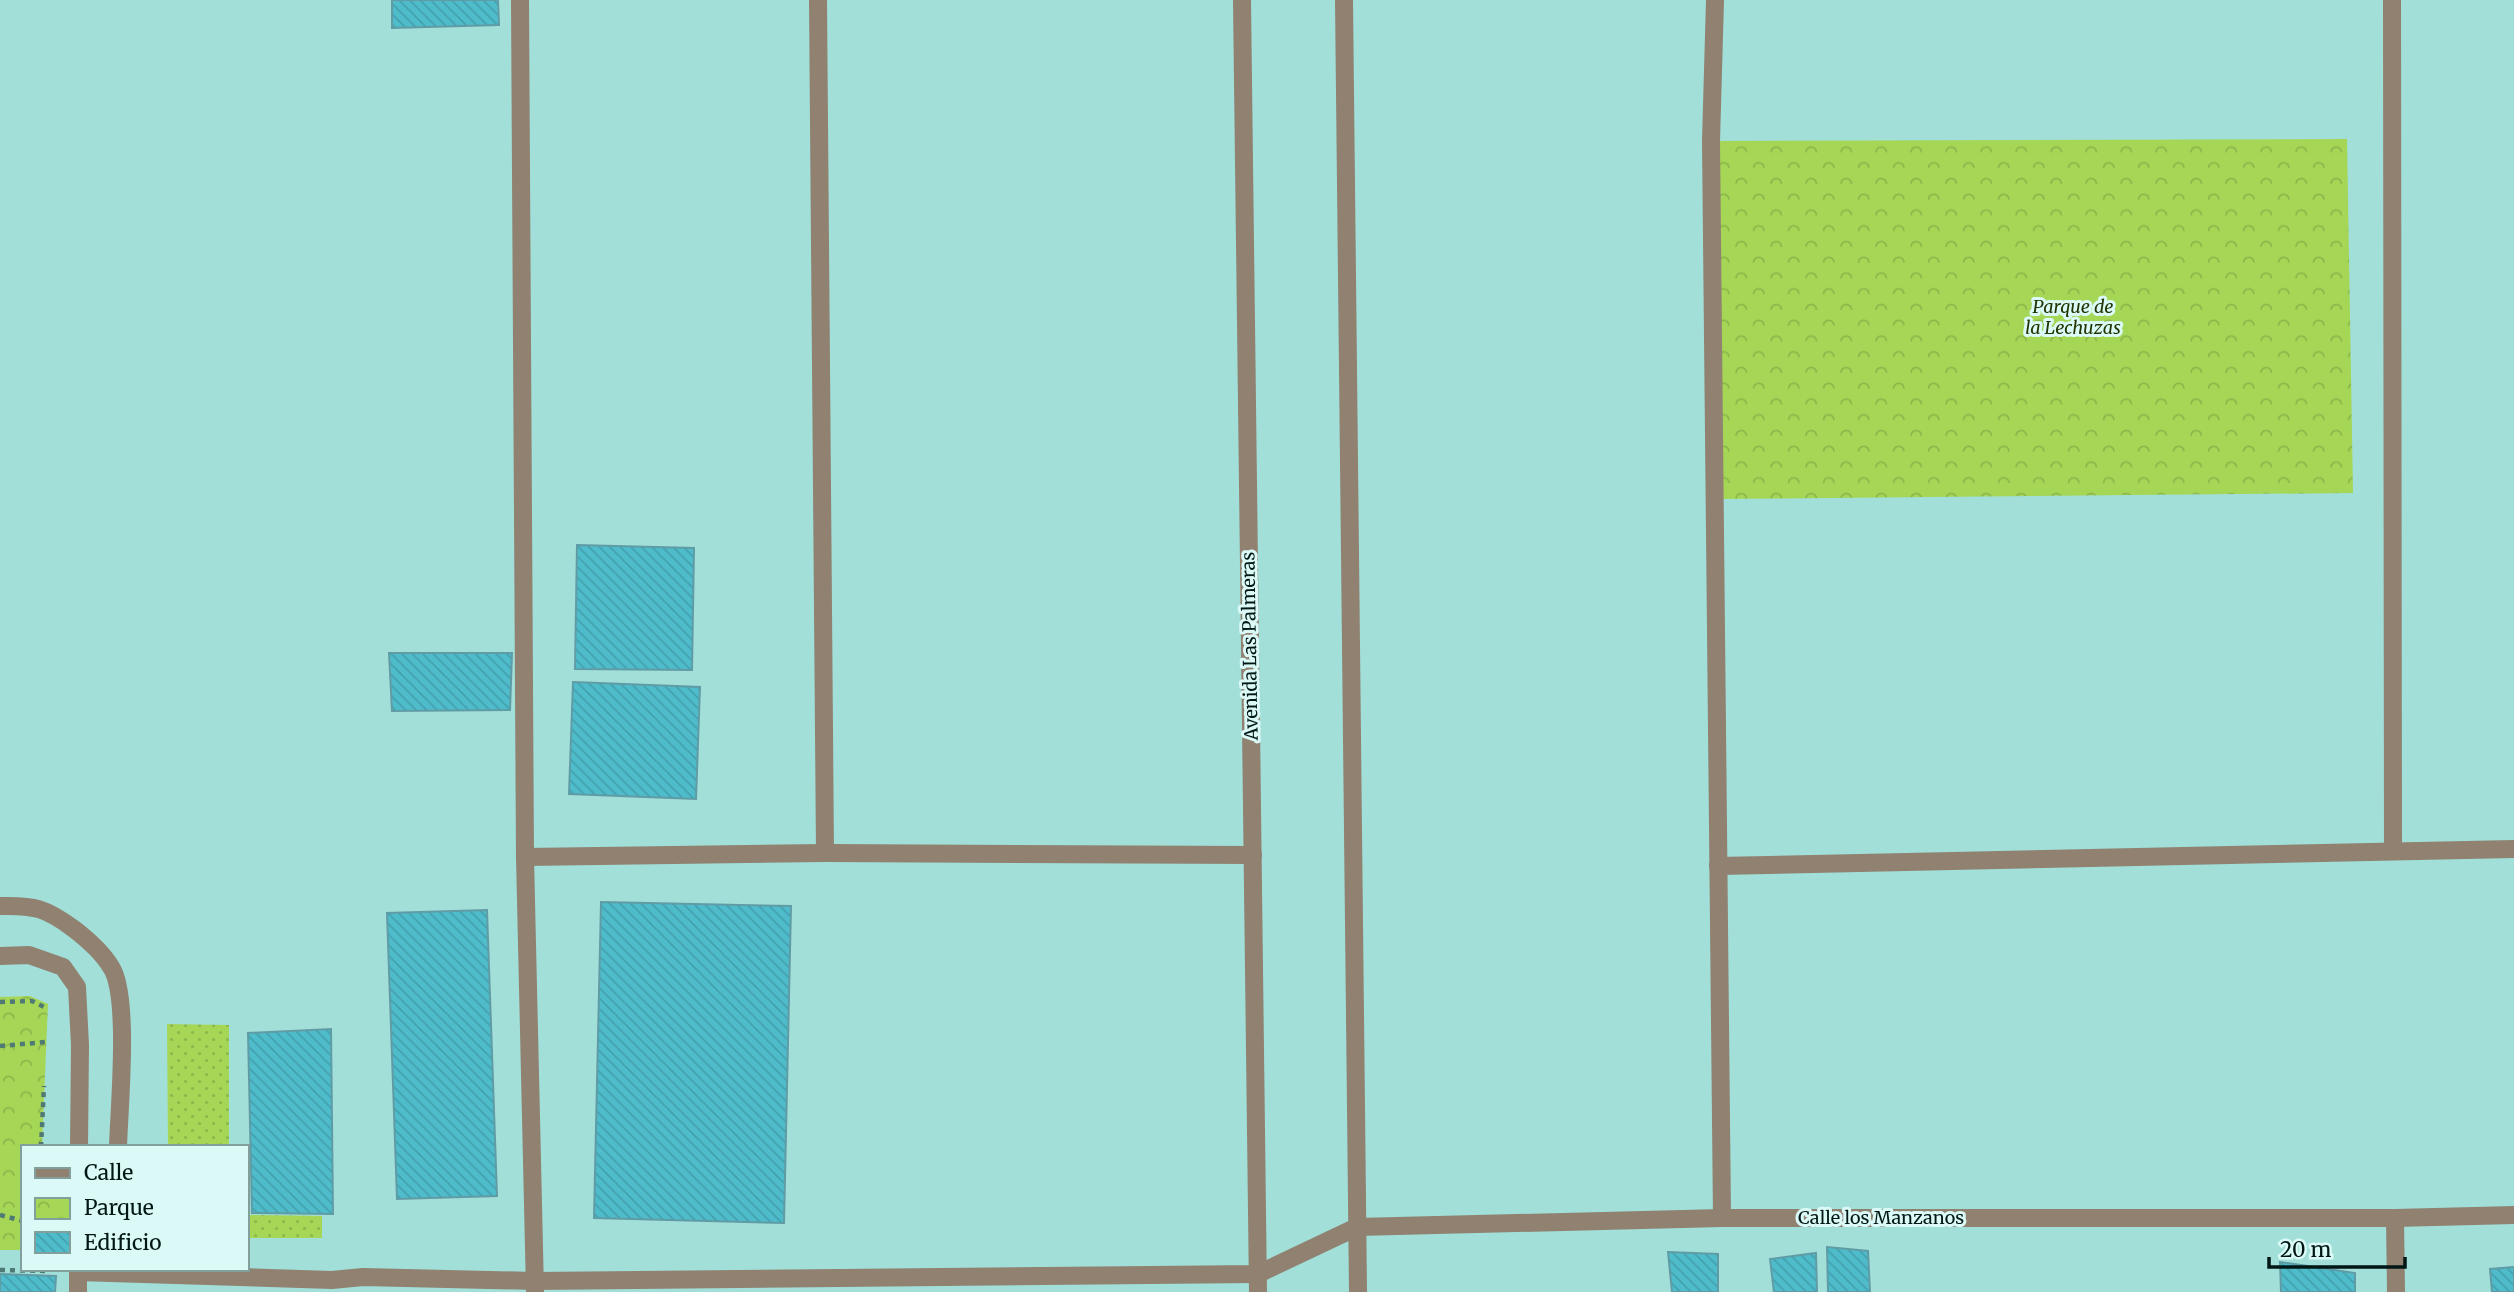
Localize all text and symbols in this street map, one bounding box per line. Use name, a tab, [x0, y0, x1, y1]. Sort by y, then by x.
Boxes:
park label: Parque de la Lechuzas	[2025, 295, 2121, 339]
street label: Avenida Las Palmeras	[1236, 551, 1263, 741]
legend	[21, 1145, 248, 1271]
text: Calle	[84, 1159, 133, 1186]
text: Parque	[84, 1194, 154, 1221]
street label: Calle los Manzanos	[1798, 1206, 1964, 1229]
scale bar	[2269, 1226, 2406, 1270]
text: Edificio	[84, 1229, 161, 1256]
text: 20 m	[2280, 1236, 2332, 1263]

